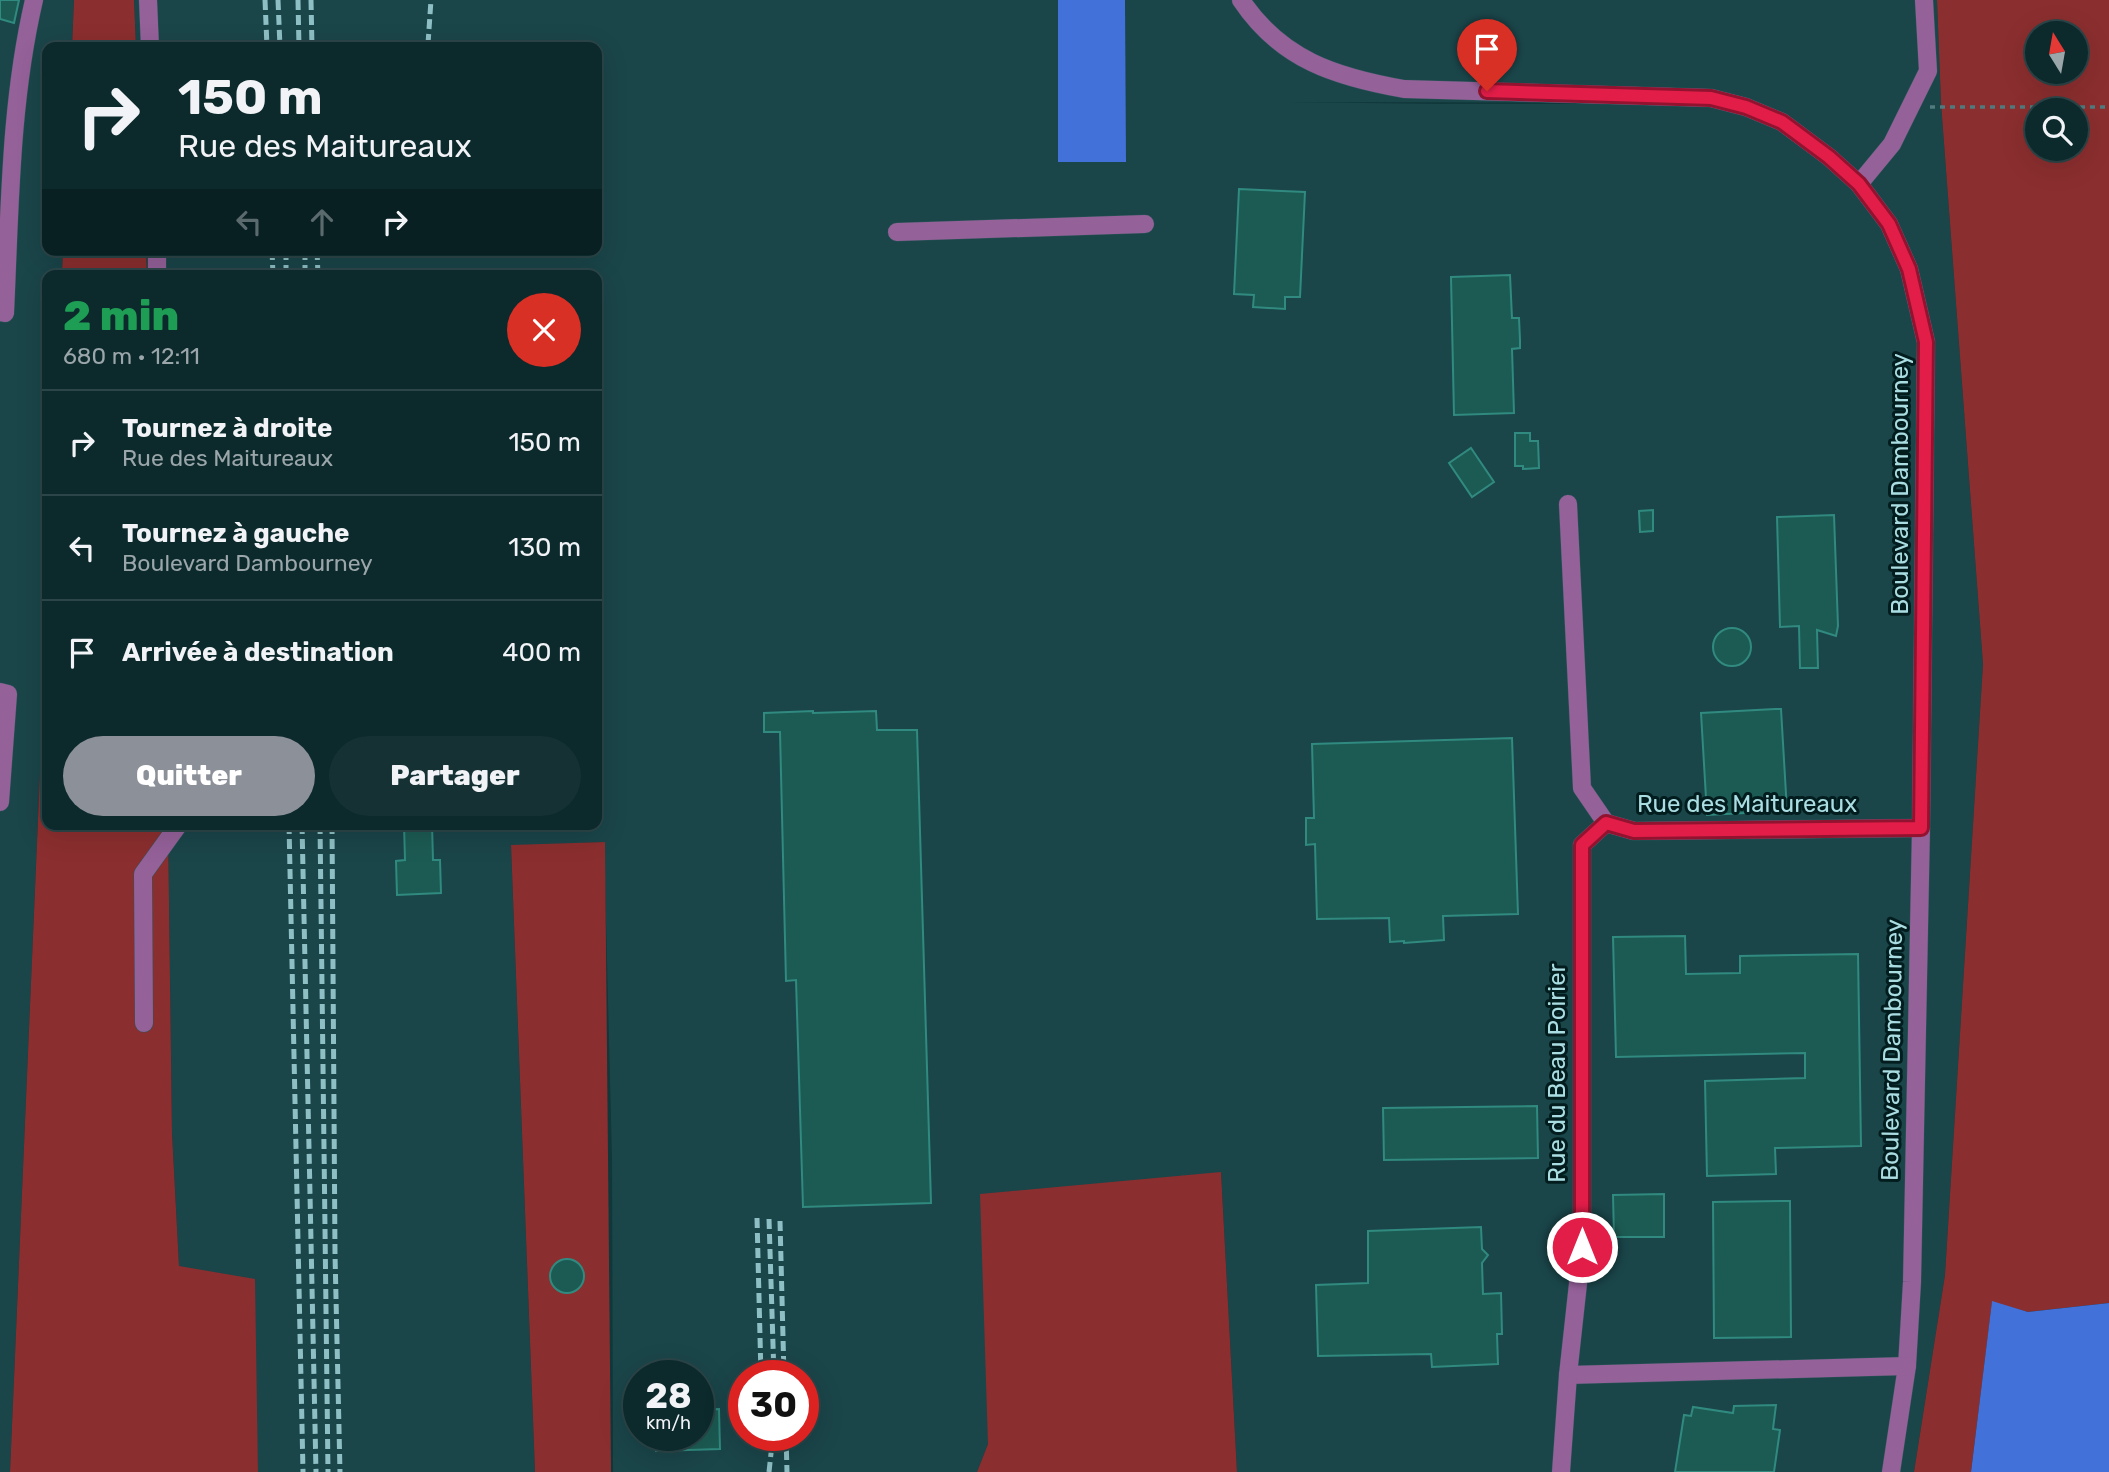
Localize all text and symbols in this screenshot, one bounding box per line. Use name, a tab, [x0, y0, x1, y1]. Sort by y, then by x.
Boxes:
pin	[1457, 19, 1517, 91]
north arrow	[2025, 21, 2088, 84]
map controls	[2025, 21, 2088, 161]
icon: arrive	[1468, 30, 1506, 68]
text: 150 m	[178, 68, 323, 126]
icon: right	[63, 70, 154, 161]
button: search	[2025, 98, 2088, 161]
text: Rue des Maitureaux	[178, 127, 472, 165]
icon: left	[230, 203, 268, 241]
icon: ahead	[303, 203, 341, 241]
icon: right	[376, 203, 414, 241]
text: 2 min	[63, 291, 179, 341]
button: close	[507, 293, 581, 367]
text: 680 m · 12:11	[63, 342, 200, 370]
street label: Boulevard Dambourney	[1886, 353, 1914, 615]
text: Tournez à droite	[122, 413, 332, 444]
icon: right	[63, 424, 101, 462]
text: 150 m	[508, 427, 581, 458]
text: Rue des Maitureaux	[122, 444, 333, 472]
text: Tournez à gauche	[122, 518, 350, 549]
icon: left	[63, 529, 101, 567]
text: 130 m	[508, 532, 581, 563]
text: Boulevard Dambourney	[122, 549, 373, 577]
icon: arrive	[63, 634, 101, 672]
text: Arrivée à destination	[122, 637, 394, 668]
text: 400 m	[502, 637, 581, 668]
button: Quitter	[63, 736, 315, 816]
button: Partager	[329, 736, 581, 816]
street label: Rue des Maitureaux	[1637, 790, 1857, 818]
street label: Boulevard Dambourney	[1876, 919, 1908, 1181]
street label: Rue du Beau Poirier	[1543, 963, 1571, 1183]
position arrow	[1545, 1210, 1619, 1284]
speed limit sign: 30	[728, 1360, 819, 1451]
text: 28	[645, 1375, 692, 1417]
text: km/h	[646, 1412, 691, 1434]

